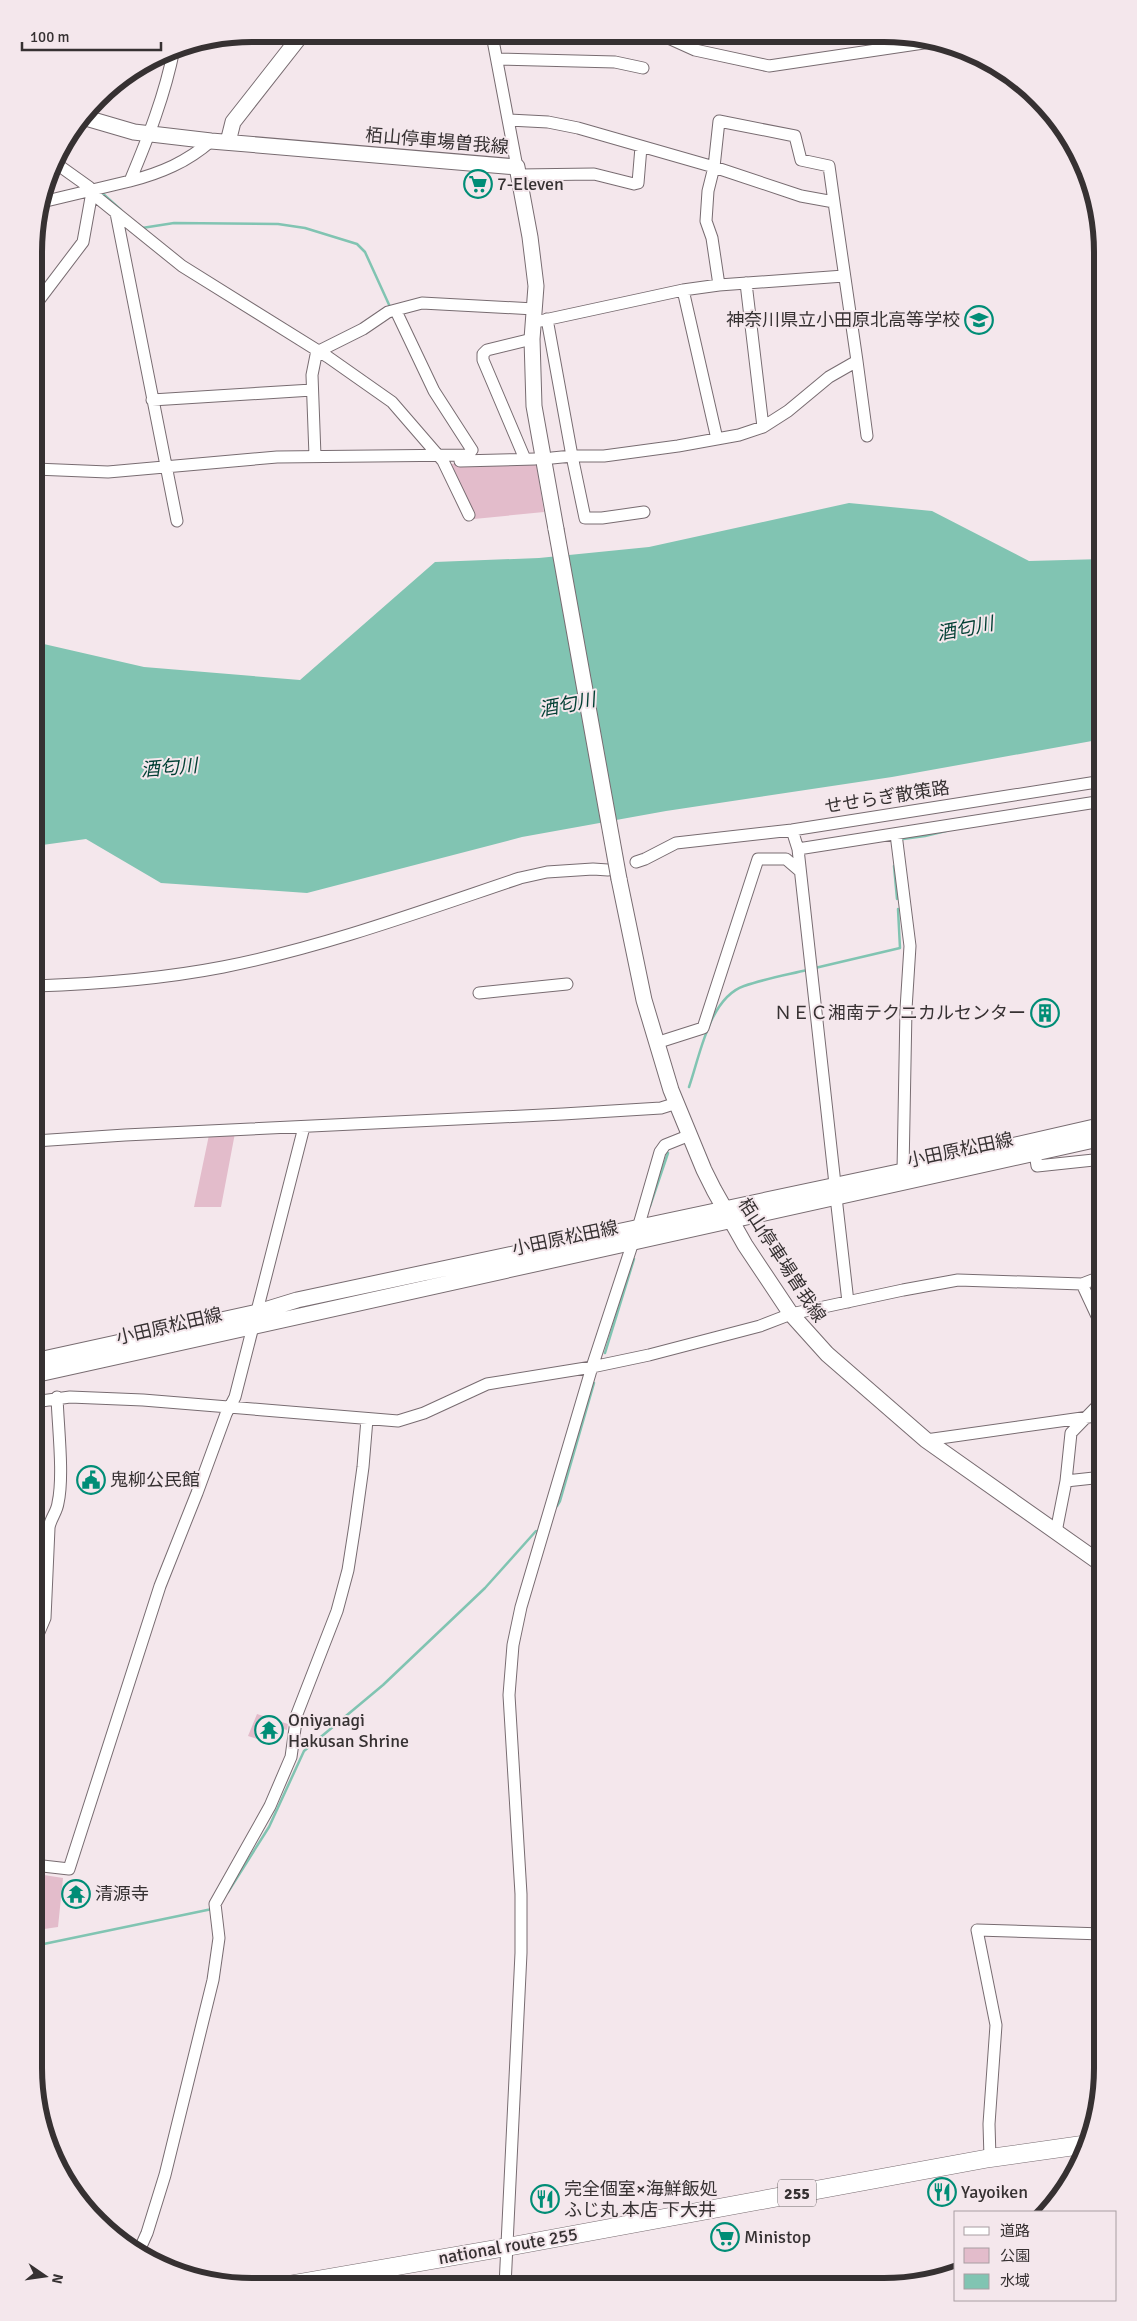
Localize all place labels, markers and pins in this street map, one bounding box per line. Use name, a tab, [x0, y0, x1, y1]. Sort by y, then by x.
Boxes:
supermarket icon: 7-Eleven	[463, 169, 493, 199]
place label: 7-Eleven	[497, 173, 564, 195]
school or university icon: 神奈川県立小田原北高等学校	[964, 305, 994, 335]
place label: 神奈川県立小田原北高等学校	[726, 309, 960, 331]
building icon: ＮＥＣ湘南テクニカルセンター	[1030, 998, 1060, 1028]
place label: ＮＥＣ湘南テクニカルセンター	[774, 1002, 1026, 1024]
public building icon: 鬼柳公民館	[76, 1465, 106, 1495]
place label: 鬼柳公民館	[110, 1469, 200, 1491]
place label: Oniyanagi Hakusan Shrine	[288, 1709, 409, 1752]
temple icon: Oniyanagi Hakusan Shrine	[254, 1715, 284, 1745]
temple icon: 清源寺	[61, 1879, 91, 1909]
place label: 清源寺	[95, 1883, 149, 1905]
restaurant icon: Yayoiken	[927, 2177, 957, 2207]
place label: 完全個室×海鮮飯処 ふじ丸 本店 下大井	[564, 2178, 718, 2221]
place label: Yayoiken	[961, 2181, 1028, 2203]
restaurant icon: 完全個室×海鮮飯処 ふじ丸 本店 下大井	[530, 2184, 560, 2214]
supermarket icon: Ministop	[710, 2222, 740, 2252]
place label: Ministop	[744, 2226, 811, 2248]

